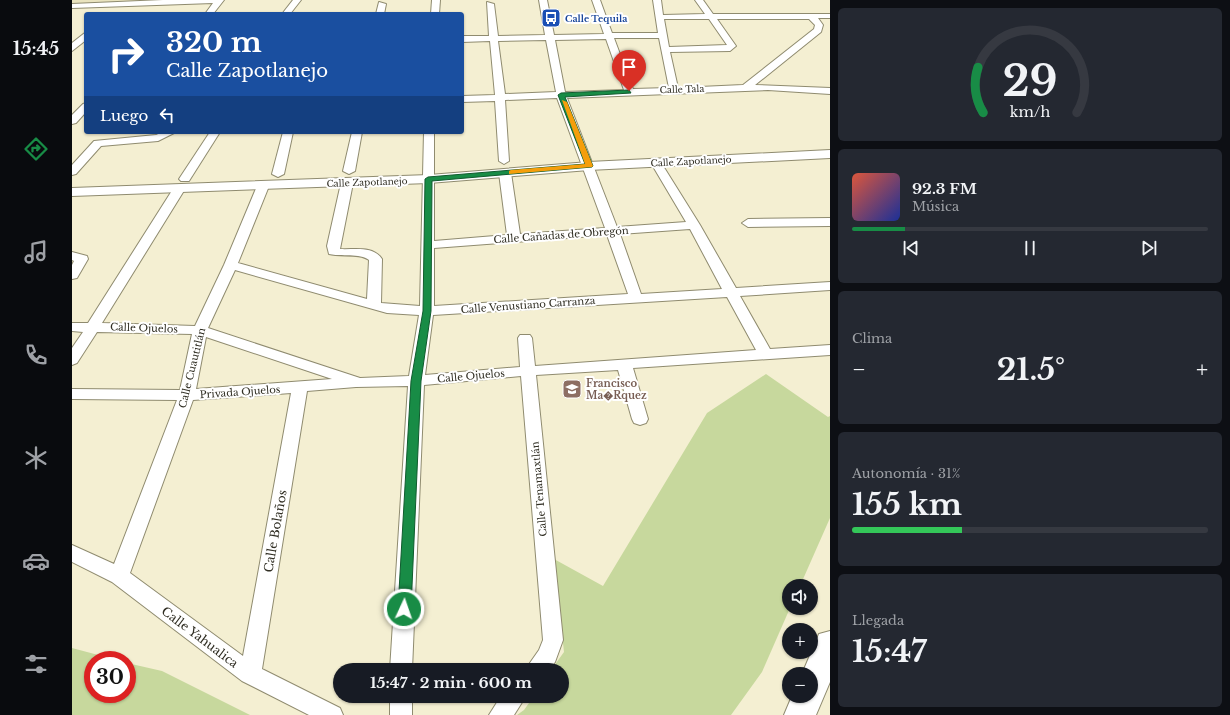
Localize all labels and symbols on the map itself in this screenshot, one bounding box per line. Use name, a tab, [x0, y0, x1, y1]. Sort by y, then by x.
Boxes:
bus stop icon: Calle Tequila	[540, 7, 562, 29]
place label: Calle Tequila	[565, 13, 628, 24]
pin	[612, 50, 646, 91]
street label: Calle Tala	[659, 83, 705, 95]
street label: Calle Zapotlanejo	[650, 153, 732, 169]
street label: Calle Zapotlanejo	[326, 175, 408, 189]
street label: Calle Cañadas de Obregón	[493, 224, 629, 246]
street label: Calle Venustiano Carranza	[460, 294, 596, 316]
street label: Calle Ojuelos	[110, 320, 179, 336]
street label: Calle Cuautitlán	[176, 326, 208, 409]
street label: Calle Ojuelos	[437, 367, 506, 385]
place label: Francisco Ma�Rquez	[586, 377, 647, 402]
school or university icon: Francisco Ma�Rquez	[561, 378, 583, 400]
street label: Privada Ojuelos	[199, 383, 281, 401]
street label: Calle Tenamaxtlán	[528, 441, 550, 537]
street label: Calle Bolaños	[260, 489, 290, 573]
position arrow	[383, 588, 425, 630]
street label: Calle Yahualica	[159, 603, 242, 671]
speed limit sign: 30	[84, 651, 136, 703]

